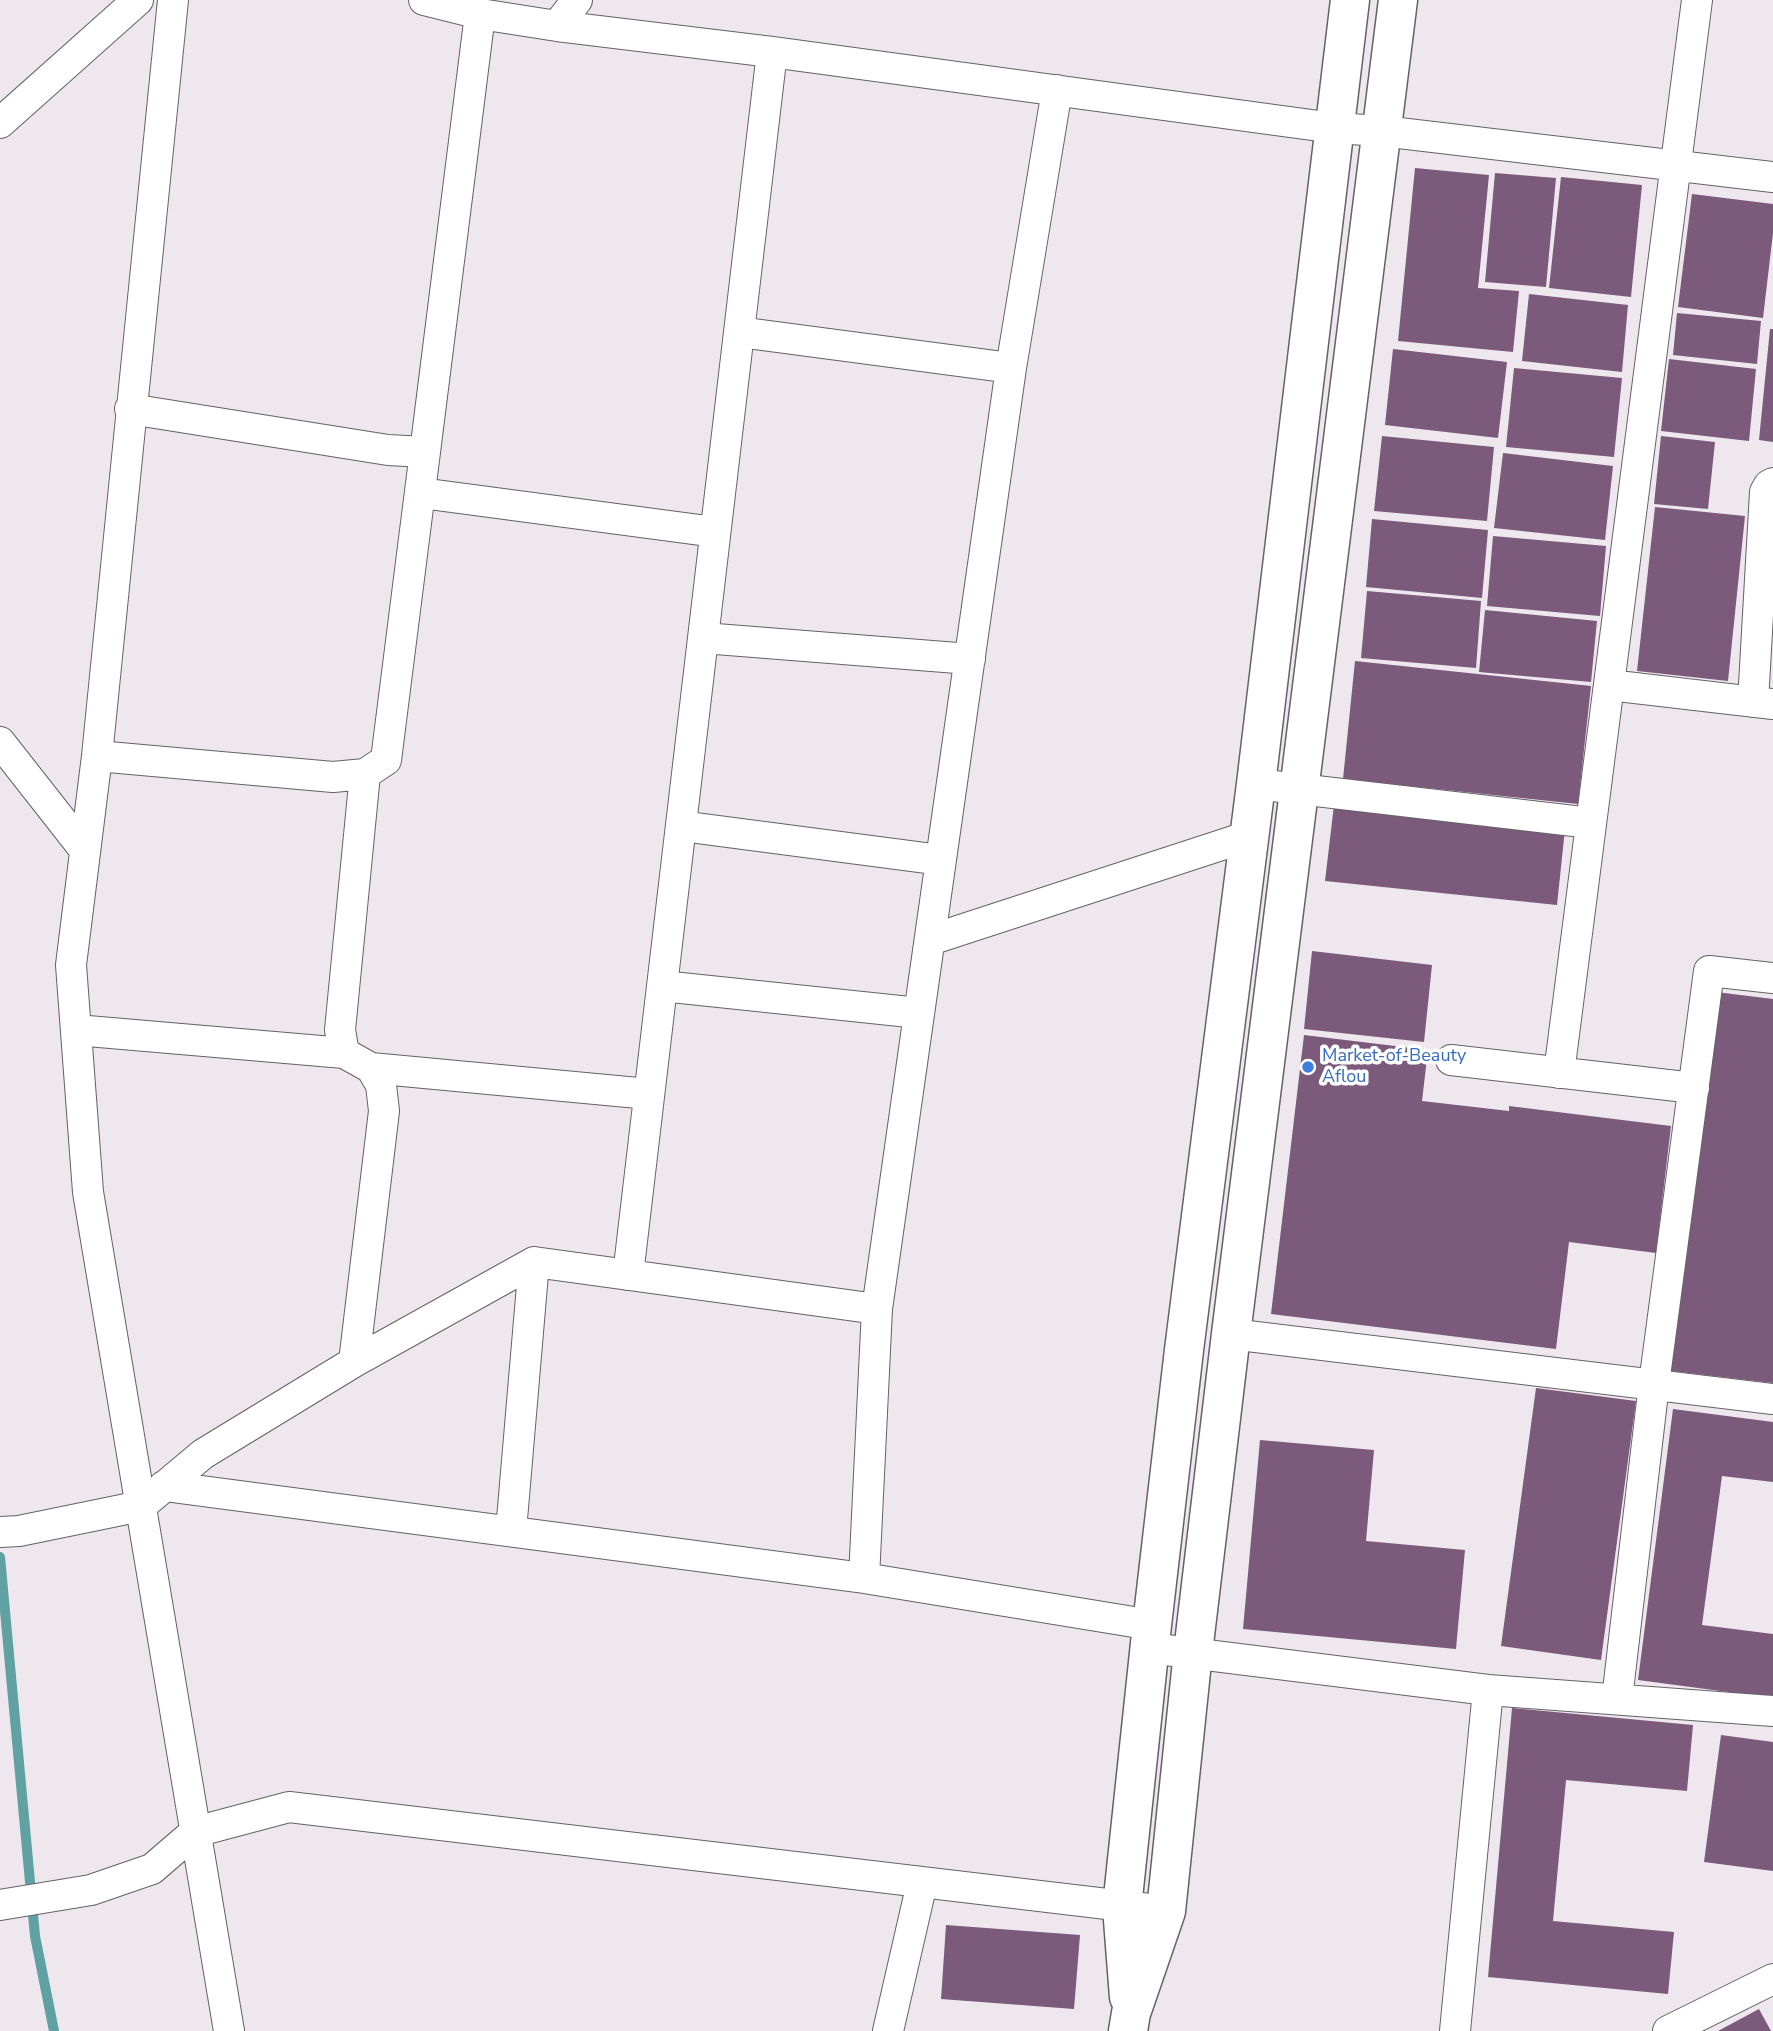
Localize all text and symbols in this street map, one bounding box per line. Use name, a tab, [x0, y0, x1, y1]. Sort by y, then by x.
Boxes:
place label: Market-of-Beauty Aflou	[1322, 1046, 1466, 1088]
marker: Market-of-Beauty Aflou	[1300, 1059, 1316, 1075]

